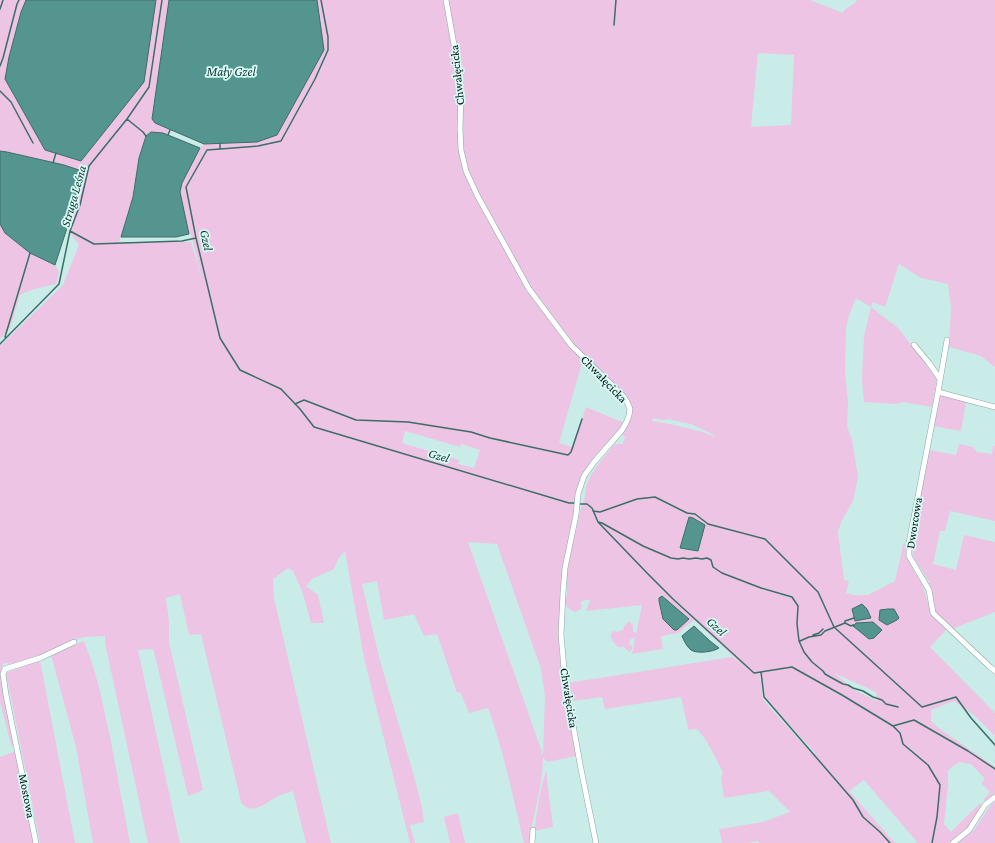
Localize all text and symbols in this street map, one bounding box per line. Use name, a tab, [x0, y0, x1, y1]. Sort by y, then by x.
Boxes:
street label: Chwałęcicka	[447, 44, 467, 106]
water label: Mały Gzel	[205, 64, 256, 79]
water label: Struga Leśna	[58, 164, 89, 229]
water label: Gzel	[197, 228, 216, 253]
street label: Chwałęcicka	[578, 352, 630, 406]
water label: Gzel	[427, 445, 452, 466]
street label: Dworcowa	[903, 496, 925, 550]
water label: Gzel	[704, 614, 730, 640]
street label: Chwałęcicka	[557, 667, 581, 729]
street label: Mostowa	[16, 773, 38, 820]

